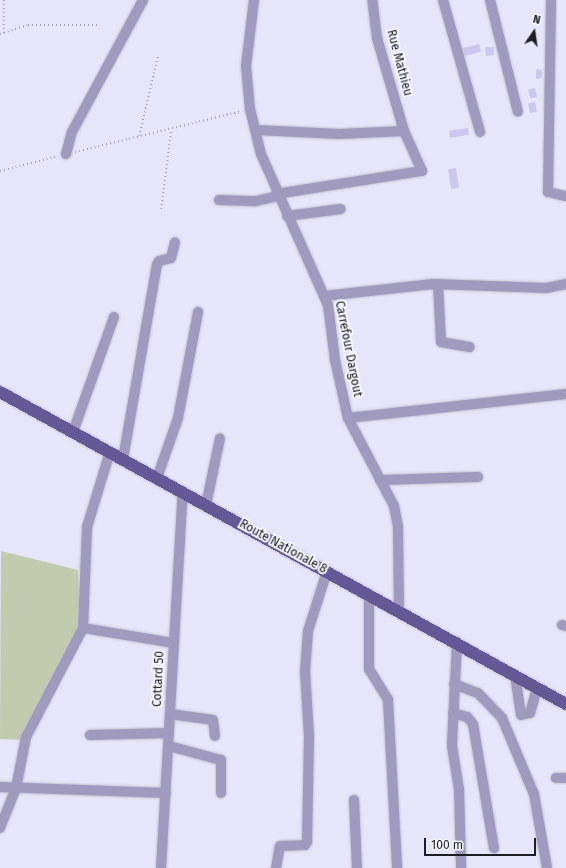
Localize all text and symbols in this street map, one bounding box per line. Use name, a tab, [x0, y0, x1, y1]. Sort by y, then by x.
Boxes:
north arrow	[514, 12, 554, 52]
text: N	[532, 13, 542, 27]
street label: Rue Mathieu	[383, 28, 415, 98]
street label: Carrefour Dargout	[332, 300, 364, 398]
street label: Route Nationale 8	[237, 517, 329, 577]
street label: Cottard 50	[150, 651, 168, 707]
scale bar	[426, 830, 538, 856]
text: 100 m	[431, 838, 463, 852]

